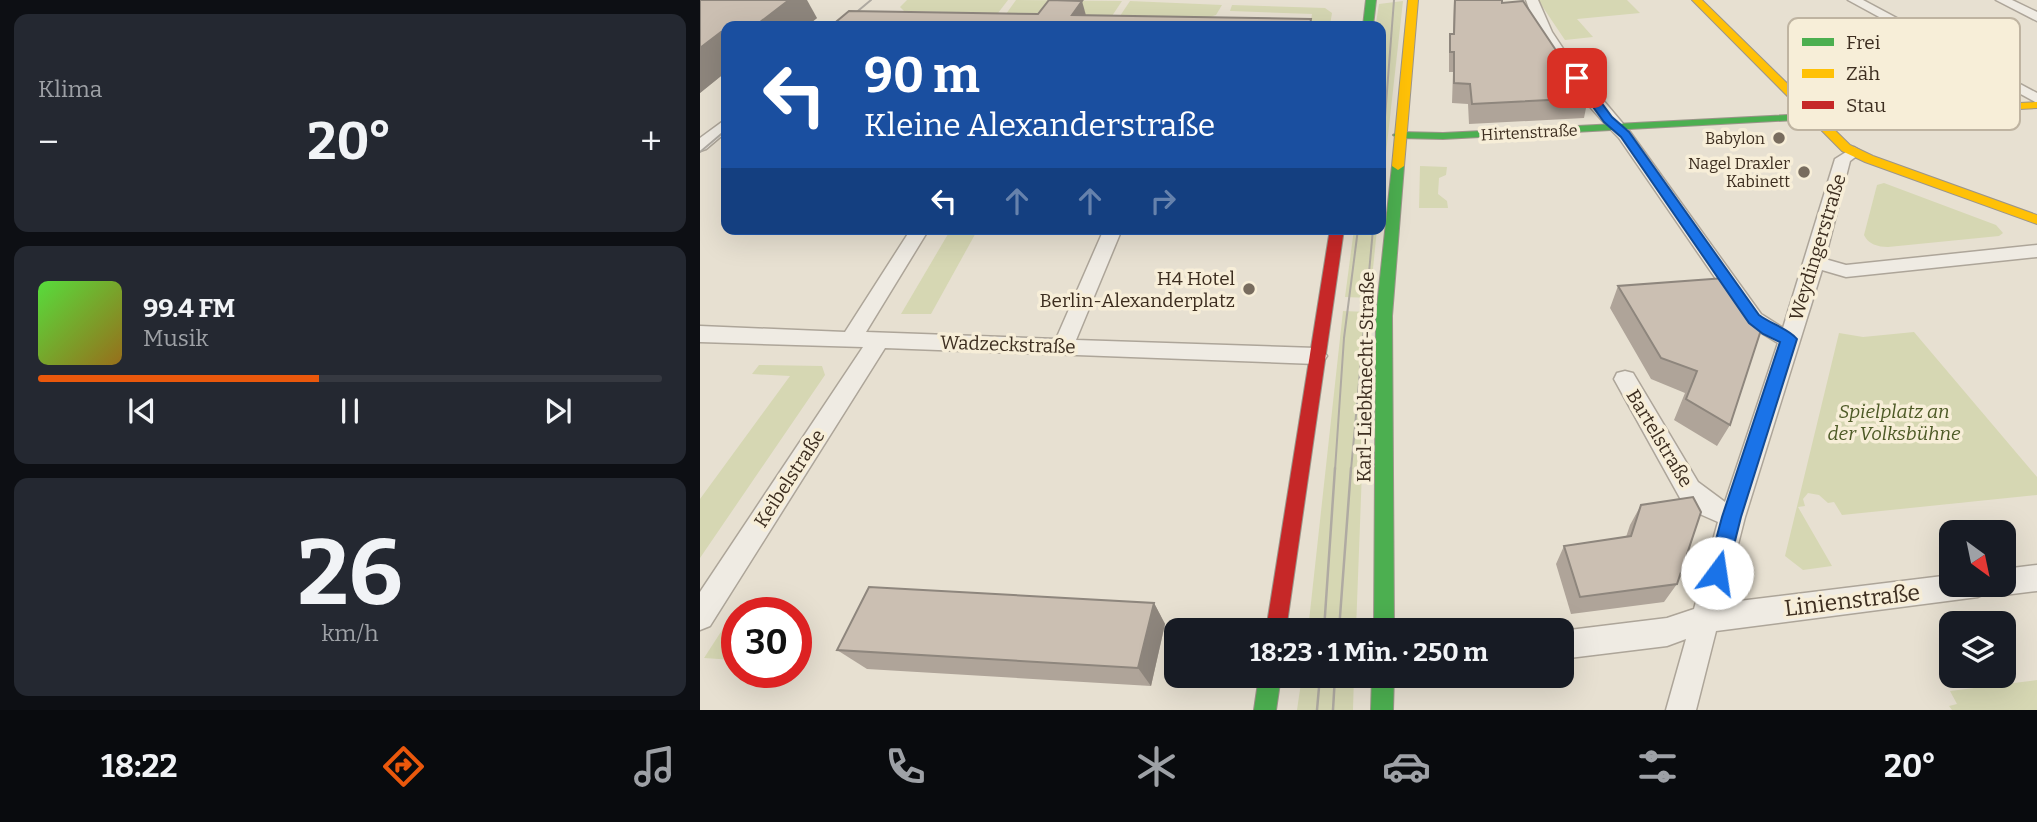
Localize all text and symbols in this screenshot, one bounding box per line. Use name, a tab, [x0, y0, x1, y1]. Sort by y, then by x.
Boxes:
legend	[1788, 18, 2020, 130]
text: Frei	[1846, 31, 1881, 54]
text: 90 m	[864, 46, 980, 105]
pin	[1547, 48, 1607, 108]
icon: left	[749, 49, 840, 140]
icon: arrive	[1558, 59, 1596, 97]
text: Zäh	[1846, 62, 1880, 85]
text: Klima	[38, 75, 102, 103]
text: Stau	[1846, 94, 1886, 117]
text: Kleine Alexanderstraße	[864, 106, 1215, 144]
text: 20°	[307, 110, 392, 173]
text: −	[38, 119, 59, 165]
text: +	[640, 119, 662, 165]
street label: Hirtenstraße	[1480, 120, 1578, 145]
place label: Babylon	[1705, 129, 1765, 148]
marker: Babylon	[1771, 130, 1787, 146]
place label: Nagel Draxler Kabinett	[1688, 154, 1790, 191]
marker: Nagel Draxler Kabinett	[1796, 164, 1812, 180]
street label: Weydingerstraße	[1784, 171, 1851, 323]
icon: left	[925, 182, 963, 220]
icon: ahead	[998, 182, 1036, 220]
icon: ahead	[1071, 182, 1109, 220]
icon: right	[1144, 182, 1182, 220]
place label: H4 Hotel Berlin-Alexanderplatz	[1040, 267, 1235, 312]
street label: Karl-Liebknecht-Straße	[1352, 271, 1379, 483]
marker: H4 Hotel Berlin-Alexanderplatz	[1241, 281, 1257, 297]
text: 99.4 FM	[143, 293, 235, 324]
text: Musik	[143, 324, 209, 352]
street label: Wadzeckstraße	[940, 331, 1076, 358]
street label: Bartelstraße	[1621, 385, 1698, 491]
icon: previous	[123, 392, 161, 430]
icon: pause	[331, 392, 369, 430]
icon: next	[539, 392, 577, 430]
park label: Spielplatz an der Volksbühne	[1827, 400, 1961, 445]
street label: Keibelstraße	[749, 425, 830, 532]
text: 26	[297, 519, 403, 628]
north arrow	[1939, 520, 2016, 597]
map controls	[1939, 520, 2016, 688]
position arrow	[1680, 536, 1754, 610]
street label: Linienstraße	[1783, 578, 1921, 622]
speed limit sign: 30	[721, 597, 812, 688]
button: layers	[1939, 611, 2016, 688]
text: km/h	[322, 619, 378, 647]
text: 18:23 · 1 Min. · 250 m	[1250, 637, 1488, 668]
icon: directions	[379, 742, 428, 791]
icon: music	[630, 742, 679, 791]
icon: phone	[881, 742, 930, 791]
icon: climate	[1132, 742, 1181, 791]
icon: car	[1382, 742, 1431, 791]
icon: filters	[1633, 742, 1682, 791]
text: 18:22	[101, 747, 177, 785]
text: 20°	[1884, 747, 1936, 785]

